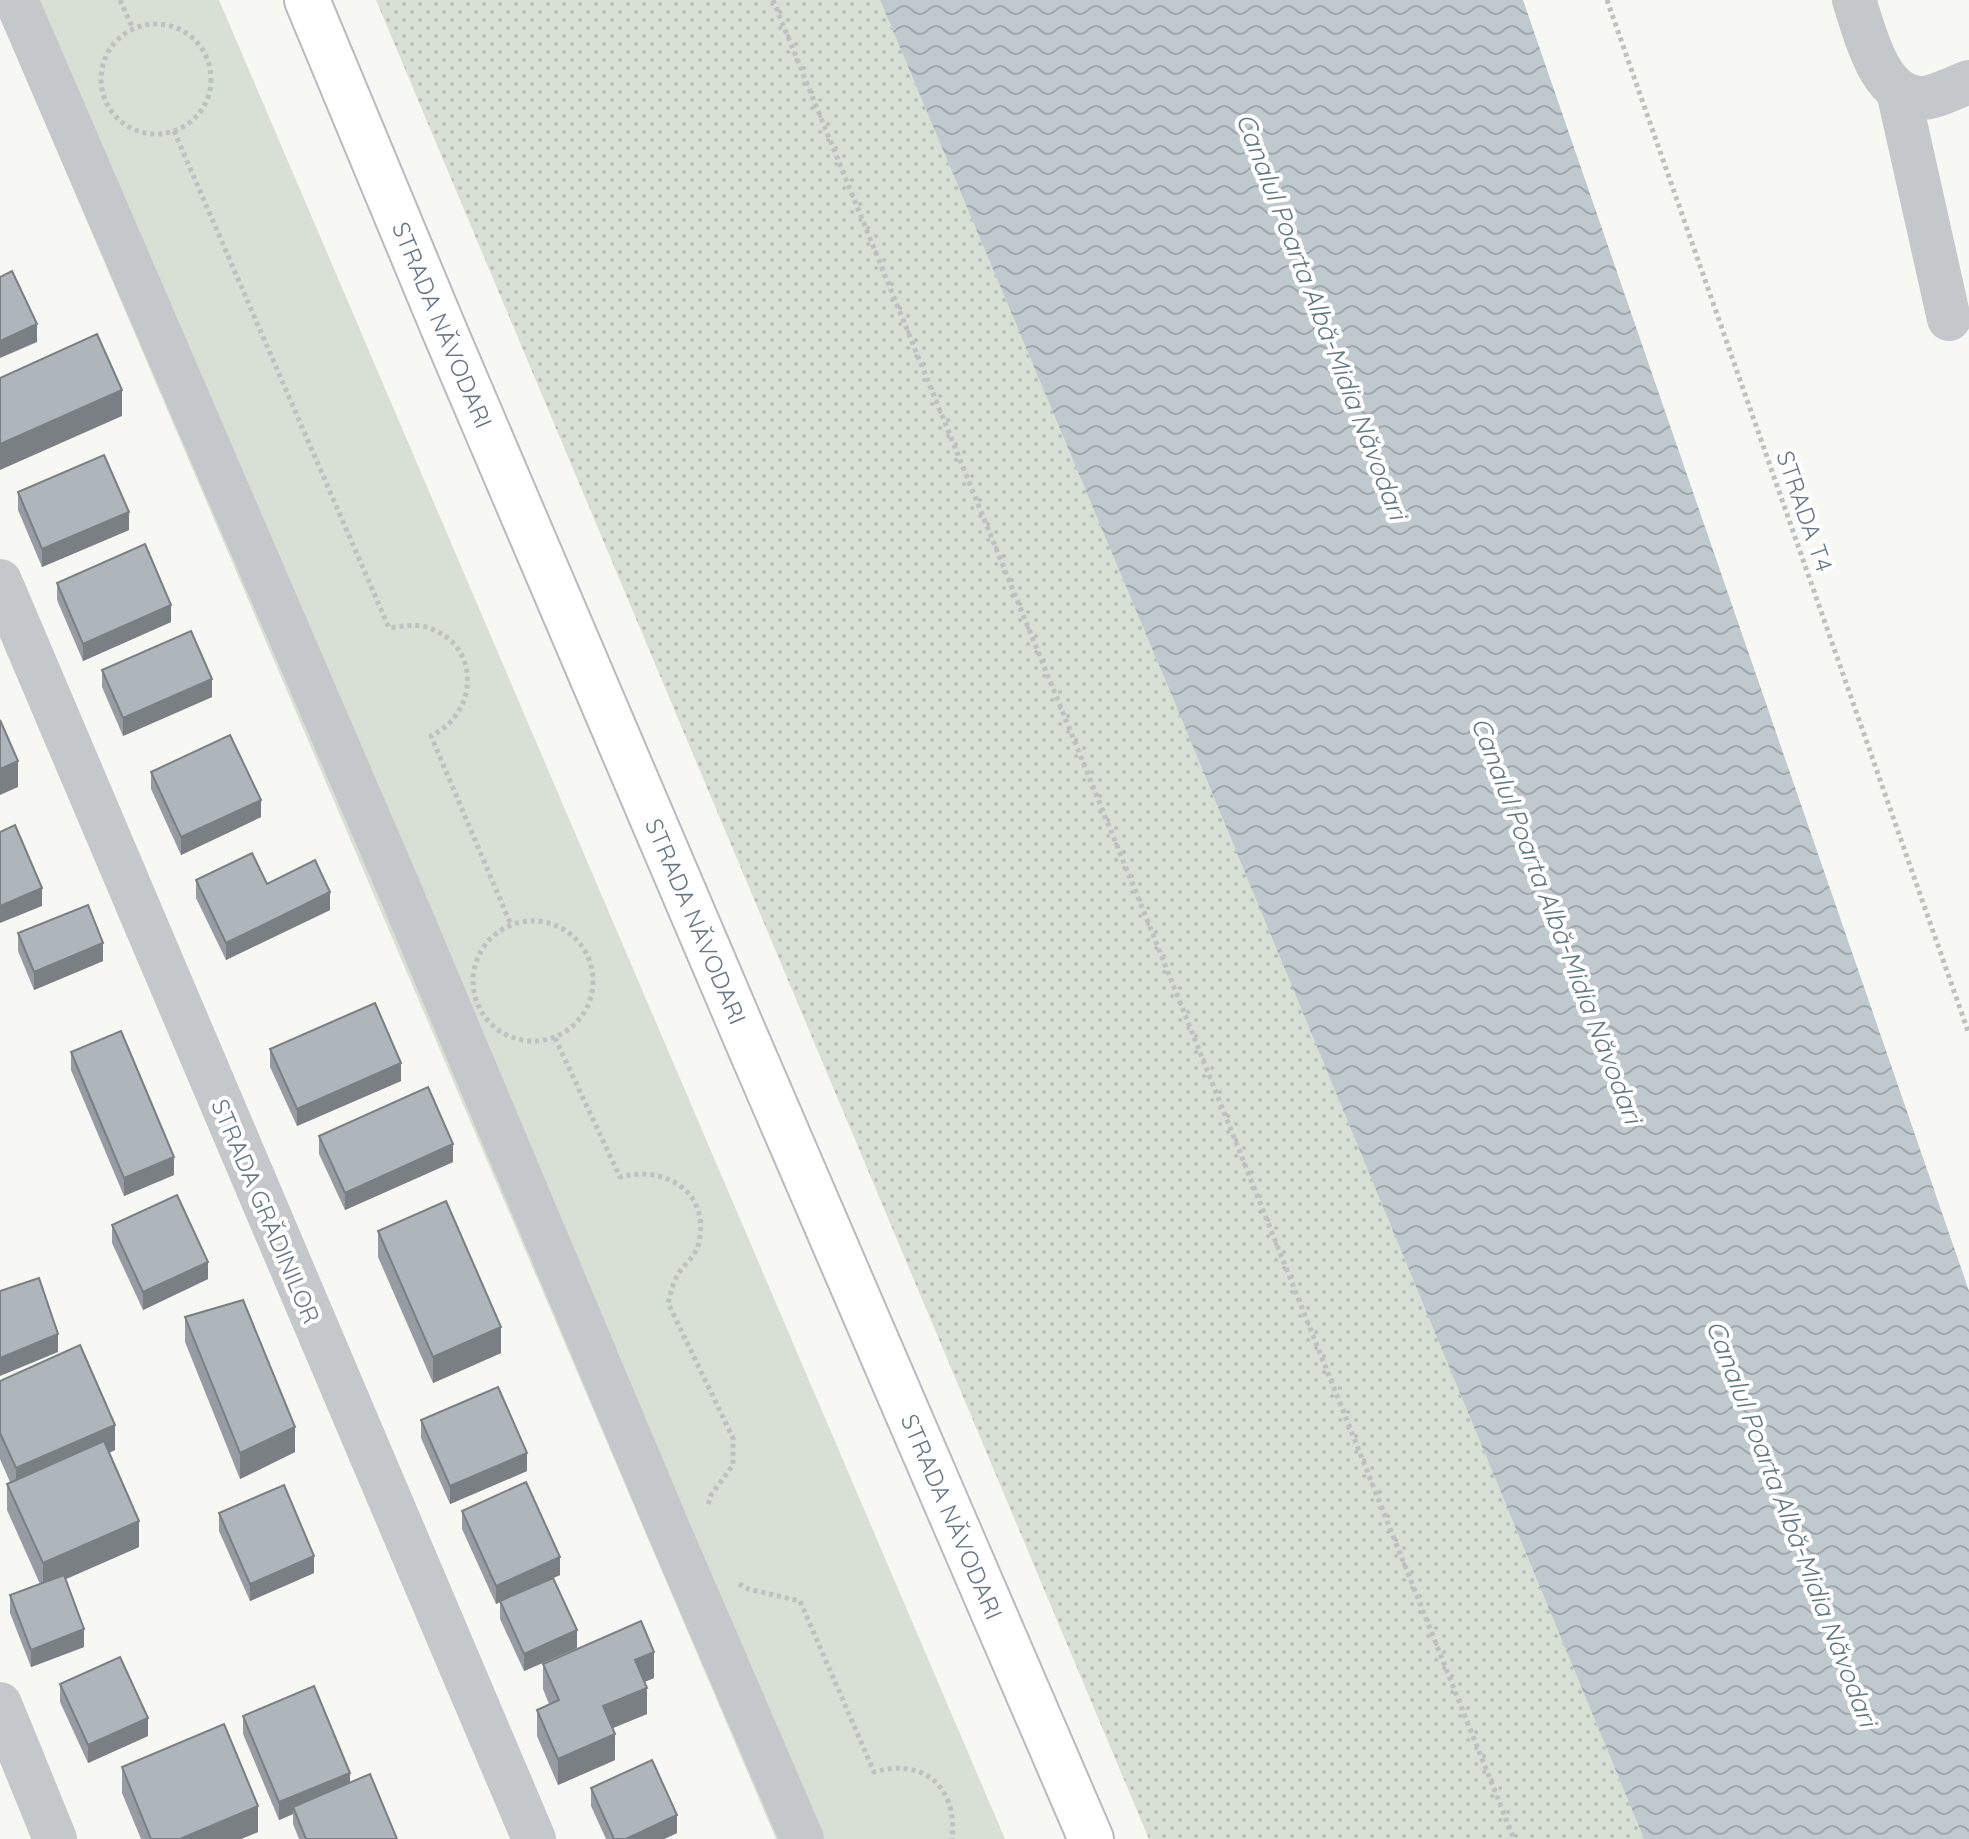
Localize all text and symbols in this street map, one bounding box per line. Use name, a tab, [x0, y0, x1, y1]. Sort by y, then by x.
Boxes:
water label: Canalul Poarta Albă-Midia Năvodari	[1229, 108, 1416, 527]
street label: STRADA NĂVODARI	[386, 217, 499, 432]
street label: STRADA T4	[1770, 447, 1840, 575]
water label: Canalul Poarta Albă-Midia Năvodari	[1464, 712, 1651, 1131]
street label: STRADA NĂVODARI	[639, 814, 753, 1029]
street label: STRADA GRĂDINILOR	[205, 1094, 327, 1328]
water label: Canalul Poarta Albă-Midia Năvodari	[1699, 1315, 1886, 1734]
street label: STRADA NĂVODARI	[895, 1409, 1010, 1624]

